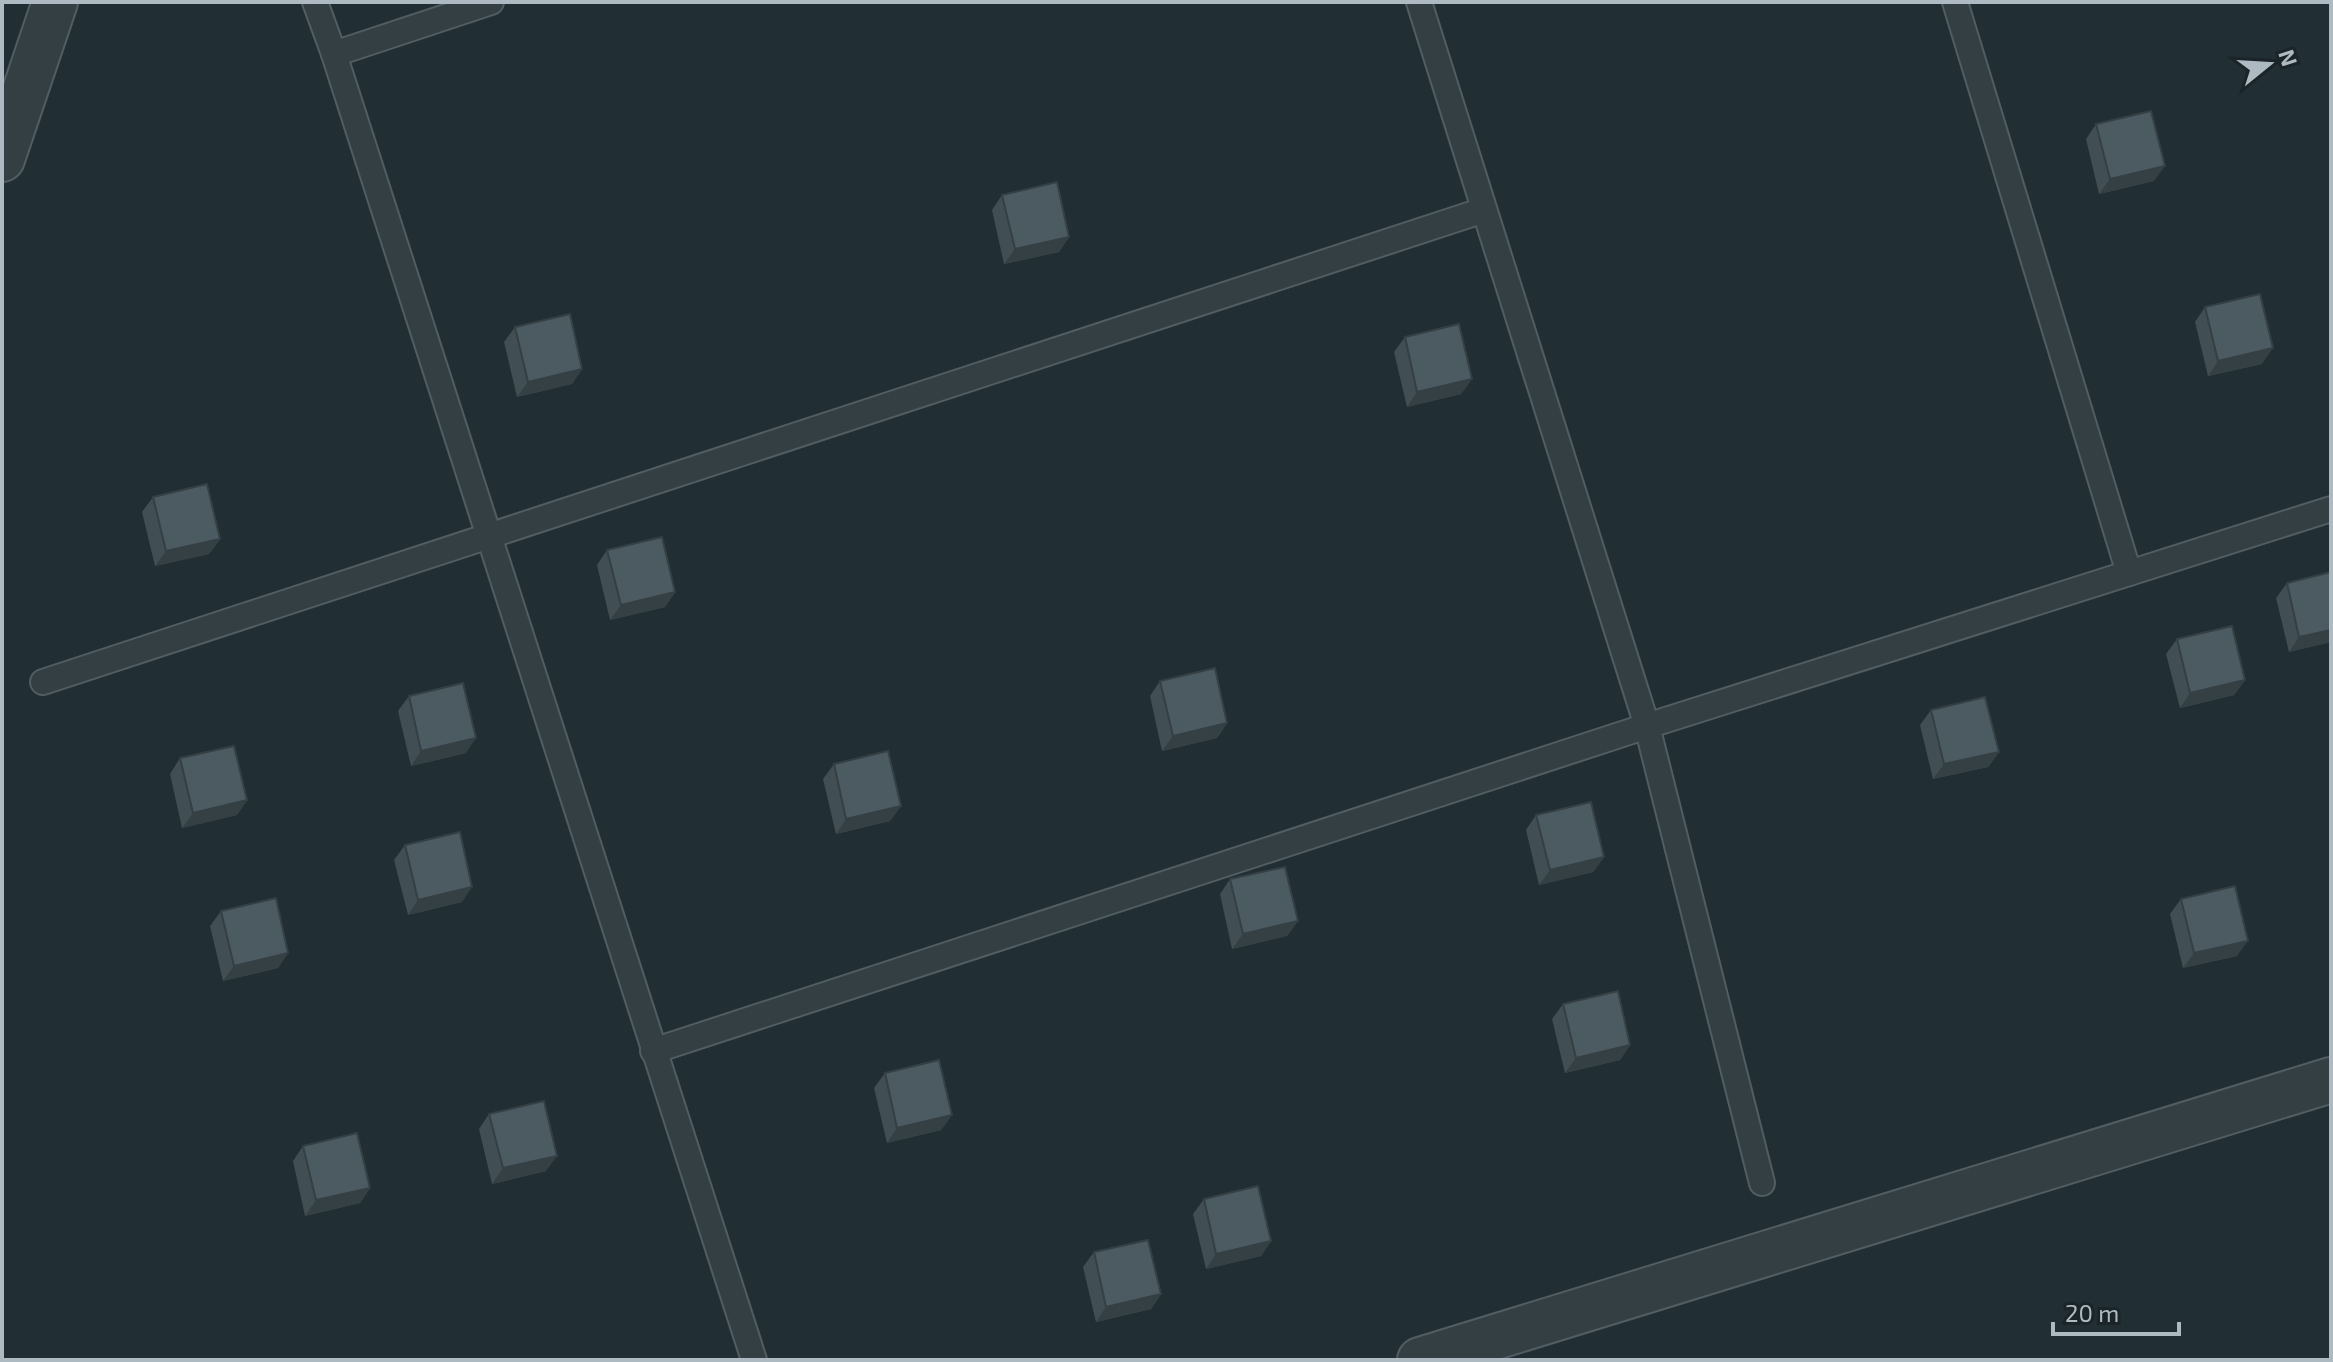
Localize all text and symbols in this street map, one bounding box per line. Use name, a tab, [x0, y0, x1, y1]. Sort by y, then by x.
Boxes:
north arrow	[2229, 24, 2309, 104]
text: N	[2274, 46, 2304, 69]
scale bar	[2053, 1286, 2179, 1336]
text: 20 m	[2065, 1298, 2119, 1327]

